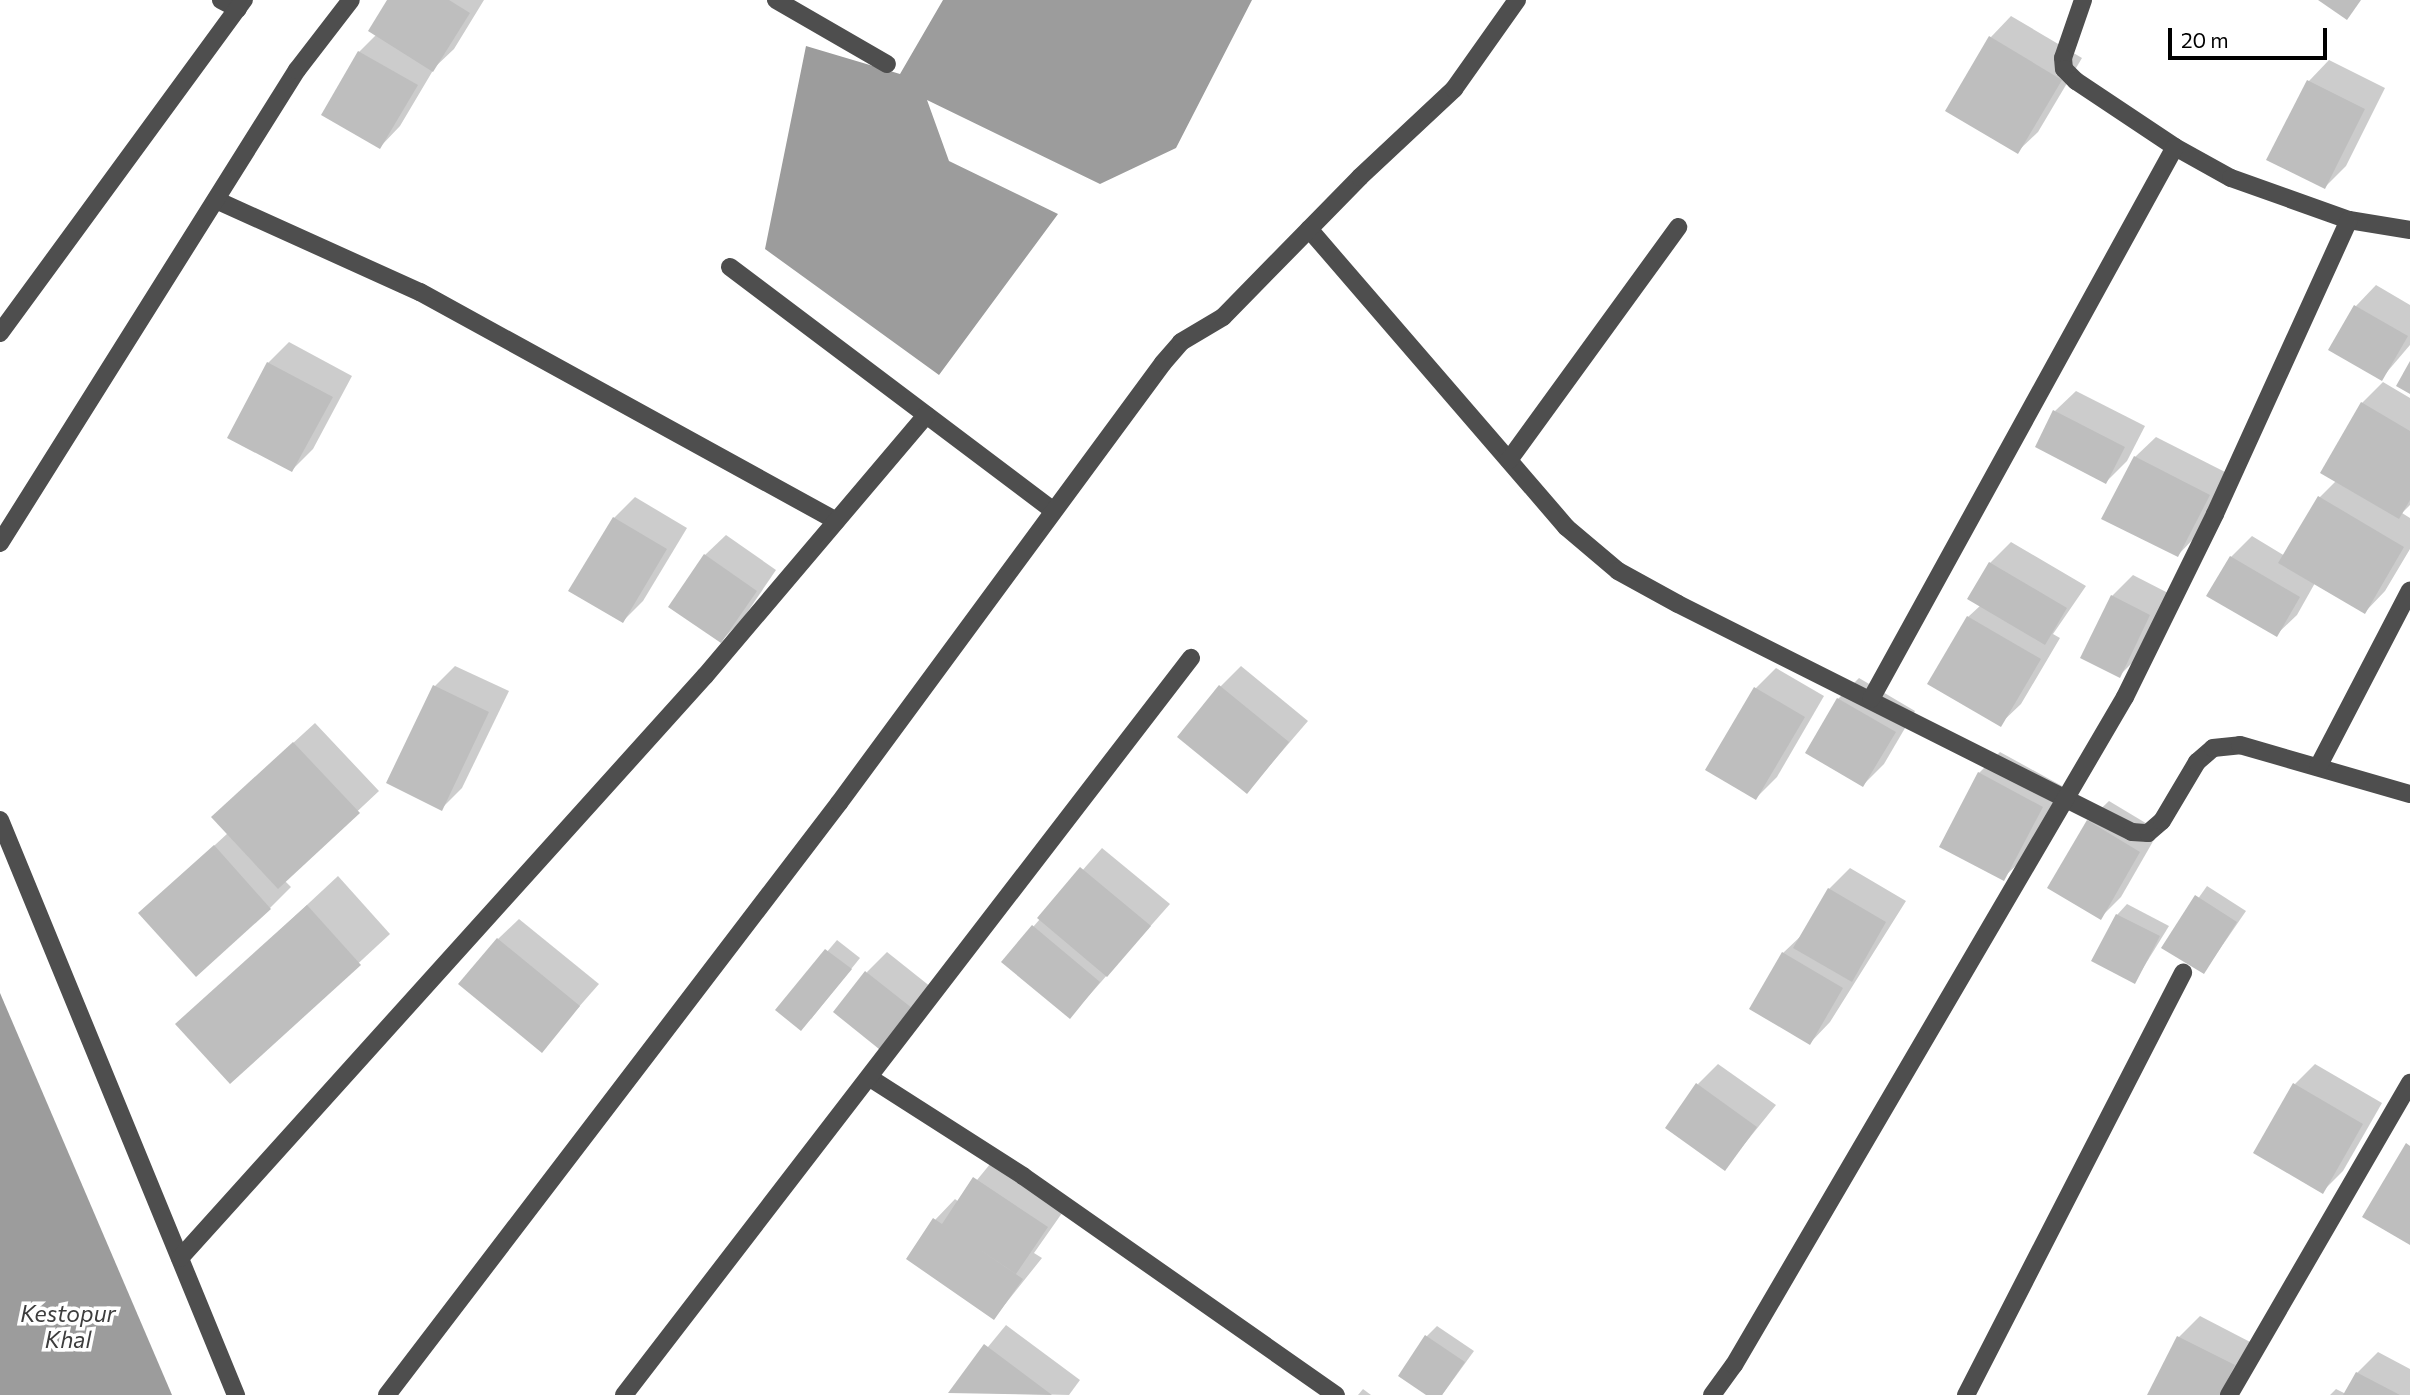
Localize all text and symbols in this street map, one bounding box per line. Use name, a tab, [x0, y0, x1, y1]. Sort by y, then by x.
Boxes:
scale bar	[2172, 14, 2331, 58]
text: 20 m	[2181, 27, 2229, 52]
water label: Kestopur Khal	[20, 1299, 116, 1353]

